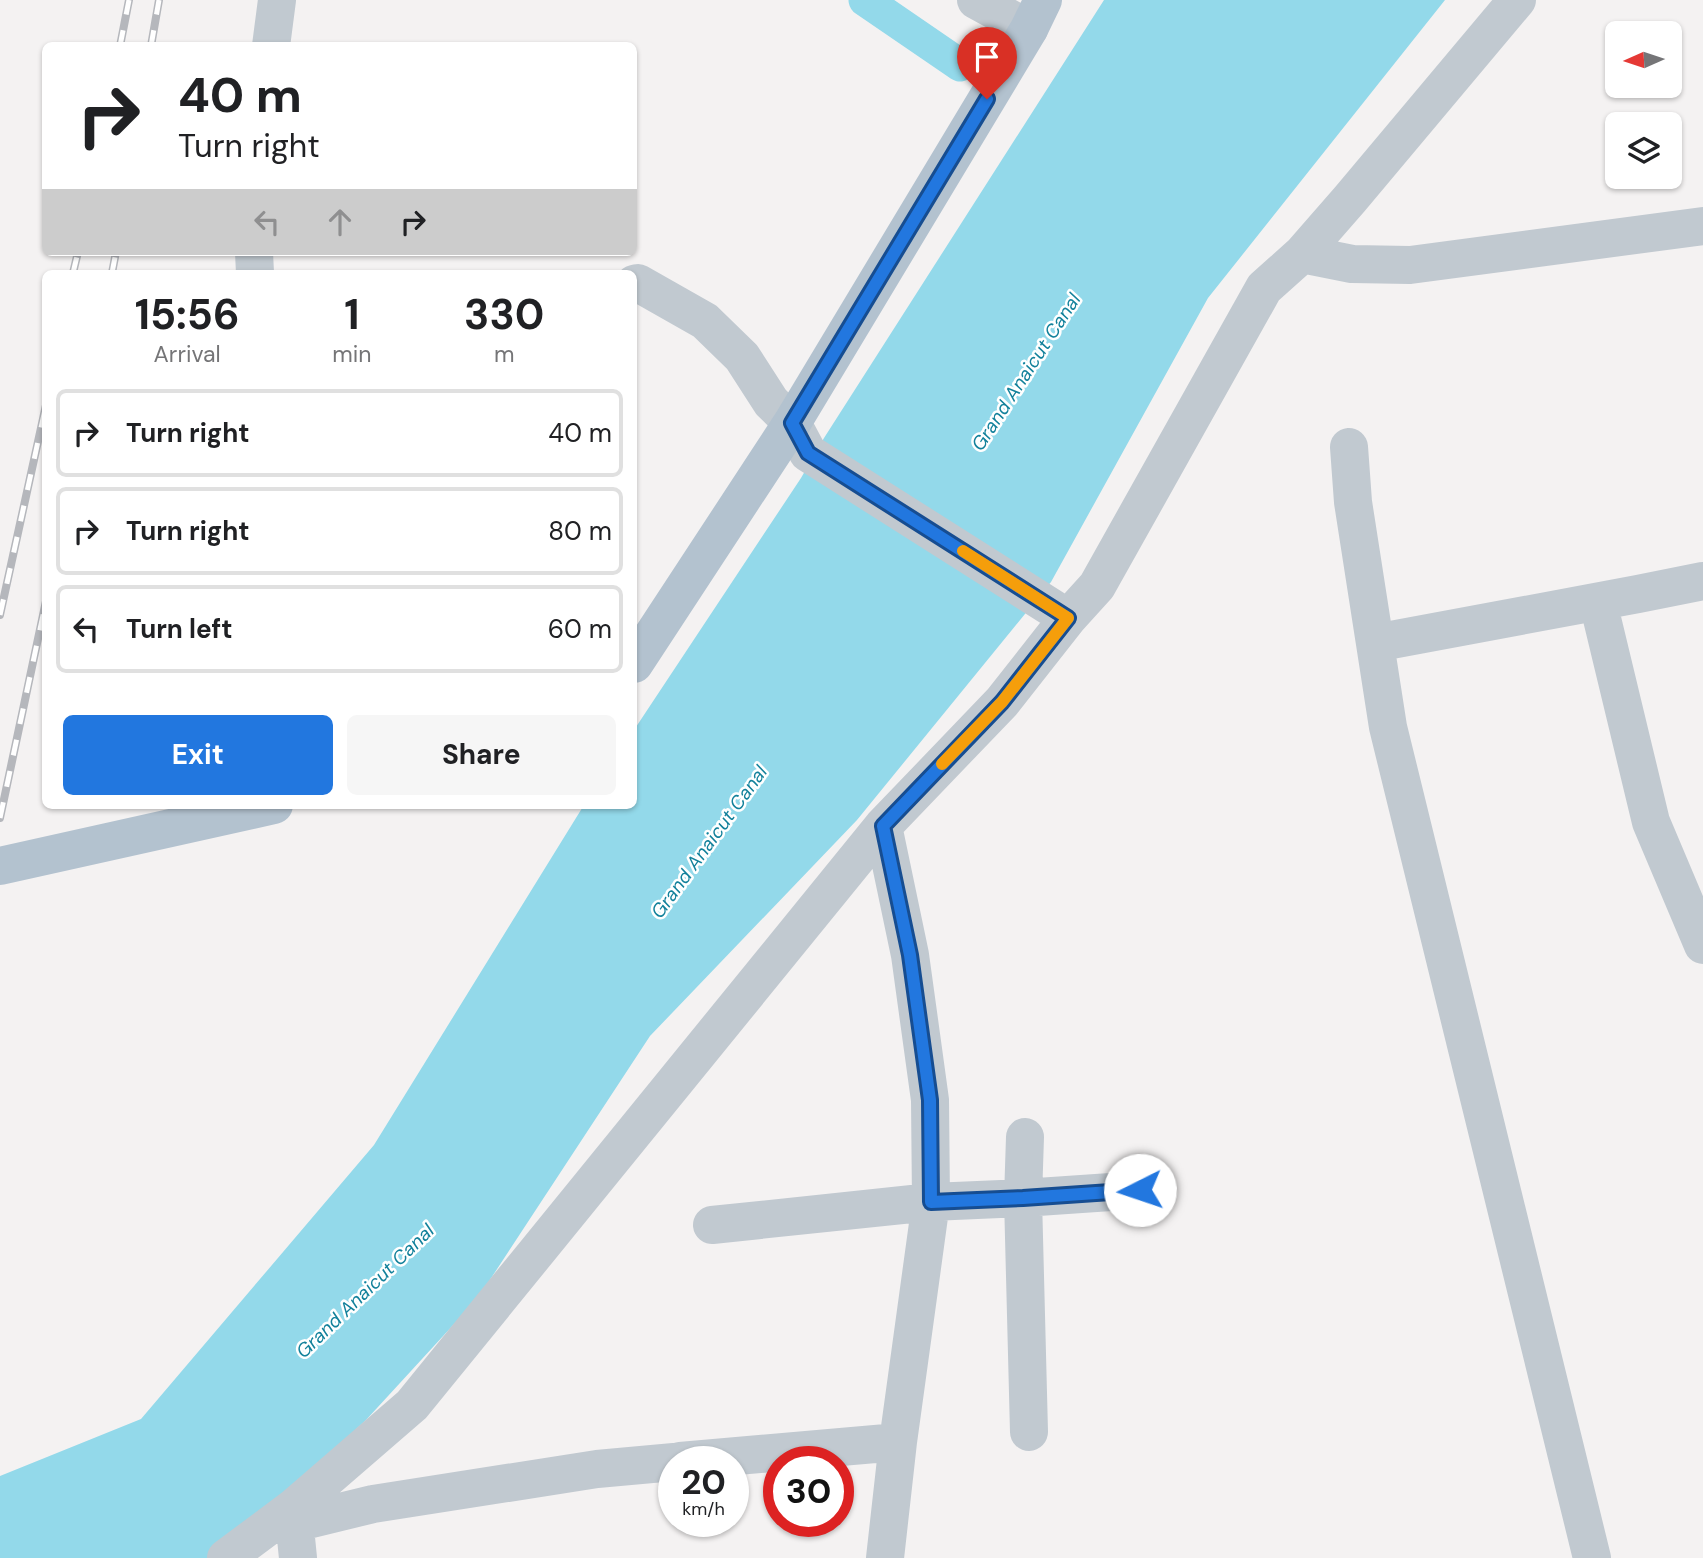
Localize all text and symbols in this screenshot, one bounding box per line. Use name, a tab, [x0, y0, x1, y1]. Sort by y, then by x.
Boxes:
north arrow	[1605, 21, 1682, 98]
map controls	[1605, 21, 1682, 189]
pin	[957, 27, 1017, 99]
icon: arrive	[968, 38, 1006, 76]
text: 40 m	[178, 63, 302, 127]
icon: right	[63, 70, 154, 161]
button: layers	[1605, 112, 1682, 189]
text: Turn right	[178, 125, 320, 167]
icon: left	[248, 203, 286, 241]
icon: ahead	[321, 203, 359, 241]
icon: right	[394, 203, 432, 241]
text: 15:56	[135, 287, 240, 342]
text: 1	[344, 287, 359, 342]
text: 330	[464, 287, 544, 342]
water label: Grand Anaicut Canal	[966, 288, 1087, 456]
text: Arrival	[154, 339, 221, 369]
text: min	[332, 339, 371, 369]
text: m	[494, 339, 514, 369]
icon: right	[67, 414, 105, 452]
text: Turn right	[126, 416, 250, 450]
text: 40 m	[548, 416, 612, 450]
icon: right	[67, 512, 105, 550]
text: Turn right	[126, 514, 250, 548]
text: 80 m	[548, 514, 612, 548]
icon: left	[67, 610, 105, 648]
text: Turn left	[126, 612, 233, 646]
text: 60 m	[548, 612, 612, 646]
button: Exit	[63, 715, 333, 795]
button: Share	[347, 715, 616, 795]
water label: Grand Anaicut Canal	[645, 760, 773, 923]
position arrow	[1103, 1153, 1177, 1227]
water label: Grand Anaicut Canal	[290, 1218, 440, 1364]
speed limit sign: 30	[763, 1446, 854, 1537]
text: 20	[681, 1459, 726, 1505]
text: km/h	[682, 1497, 725, 1521]

